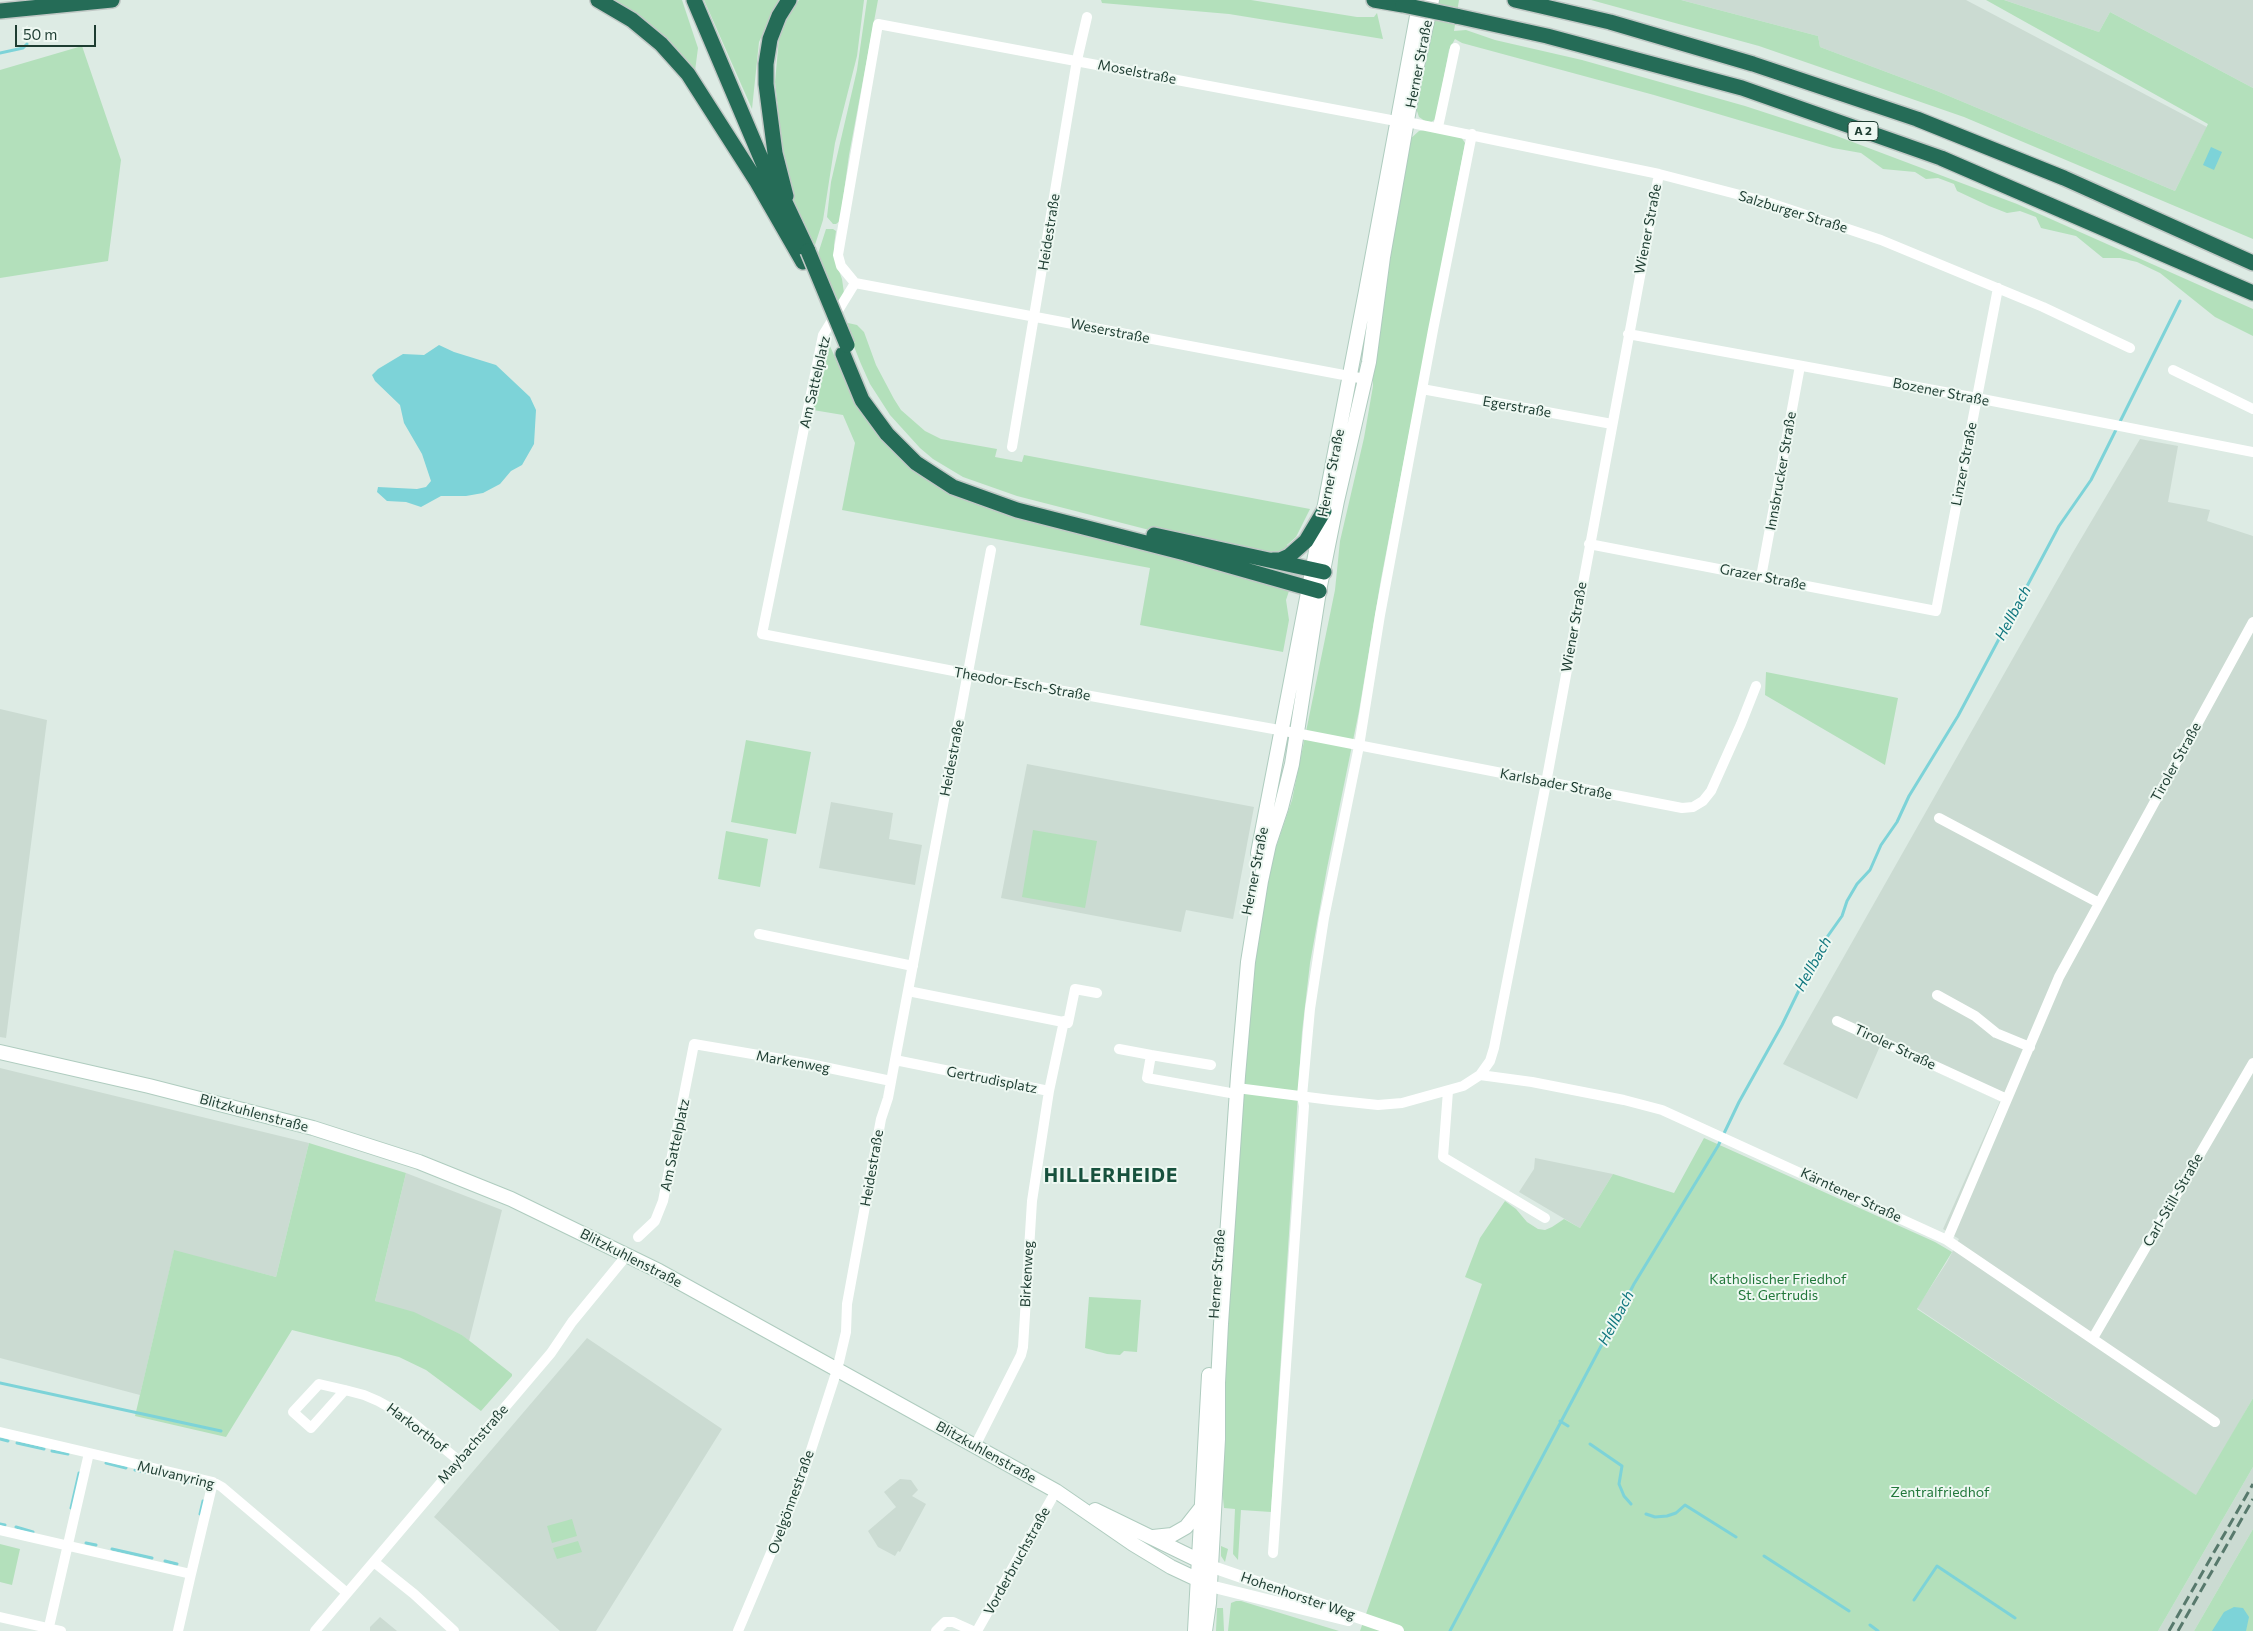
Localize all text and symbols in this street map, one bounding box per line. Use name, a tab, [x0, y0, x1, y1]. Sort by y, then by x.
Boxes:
scale bar	[18, 15, 99, 47]
street label: Herner Straße	[1402, 18, 1436, 110]
text: 50 m	[23, 25, 57, 43]
street label: Moselstraße	[1096, 56, 1178, 88]
road number: A 2	[1848, 122, 1878, 140]
street label: Wiener Straße	[1631, 183, 1665, 275]
street label: Salzburger Straße	[1736, 187, 1850, 237]
street label: Heidestraße	[1035, 192, 1063, 272]
street label: Weserstraße	[1069, 315, 1151, 347]
street label: Am Sattelplatz	[796, 334, 834, 430]
street label: Bozener Straße	[1891, 374, 1991, 410]
street label: Egerstraße	[1481, 393, 1553, 421]
street label: Innsbrucker Straße	[1762, 410, 1800, 532]
street label: Linzer Straße	[1948, 421, 1980, 507]
street label: Herner Straße	[1314, 427, 1348, 519]
street label: Grazer Straße	[1718, 560, 1808, 594]
street label: Wiener Straße	[1558, 581, 1590, 673]
water label: Hellbach	[1991, 583, 2035, 643]
street label: Theodor-Esch-Straße	[952, 664, 1092, 704]
street label: Heidestraße	[936, 718, 968, 798]
street label: Tiroler Straße	[2147, 719, 2205, 805]
street label: Karlsbader Straße	[1498, 765, 1614, 803]
street label: Herner Straße	[1238, 825, 1272, 917]
water label: Hellbach	[1791, 934, 1835, 994]
street label: Tiroler Straße	[1852, 1021, 1938, 1073]
street label: Markenweg	[755, 1047, 831, 1077]
street label: Gertrudisplatz	[945, 1063, 1039, 1097]
street label: Blitzkuhlenstraße	[198, 1090, 310, 1136]
street label: Am Sattelplatz	[657, 1097, 693, 1193]
street label: Heidestraße	[857, 1128, 887, 1208]
street label: Carl-Still-Straße	[2140, 1150, 2206, 1250]
street label: Kärntener Straße	[1798, 1164, 1904, 1226]
district label: HILLERHEIDE	[1042, 1165, 1180, 1187]
street label: Blitzkuhlenstraße	[577, 1225, 685, 1291]
street label: Herner Straße	[1205, 1229, 1229, 1319]
street label: Birkenweg	[1017, 1240, 1037, 1308]
park label: Katholischer Friedhof St. Gertrudis	[1709, 1271, 1847, 1304]
water label: Hellbach	[1594, 1288, 1638, 1348]
street label: Harkorthof	[383, 1400, 451, 1456]
street label: Maybachstraße	[434, 1401, 512, 1487]
street label: Blitzkuhlenstraße	[933, 1418, 1039, 1486]
street label: Ovelgönnestraße	[764, 1448, 818, 1556]
street label: Mulvanyring	[136, 1457, 216, 1493]
park label: Zentralfriedhof	[1891, 1484, 1989, 1500]
street label: Vorderbruchstraße	[980, 1504, 1054, 1618]
street label: Hohenhorster Weg	[1239, 1569, 1357, 1623]

